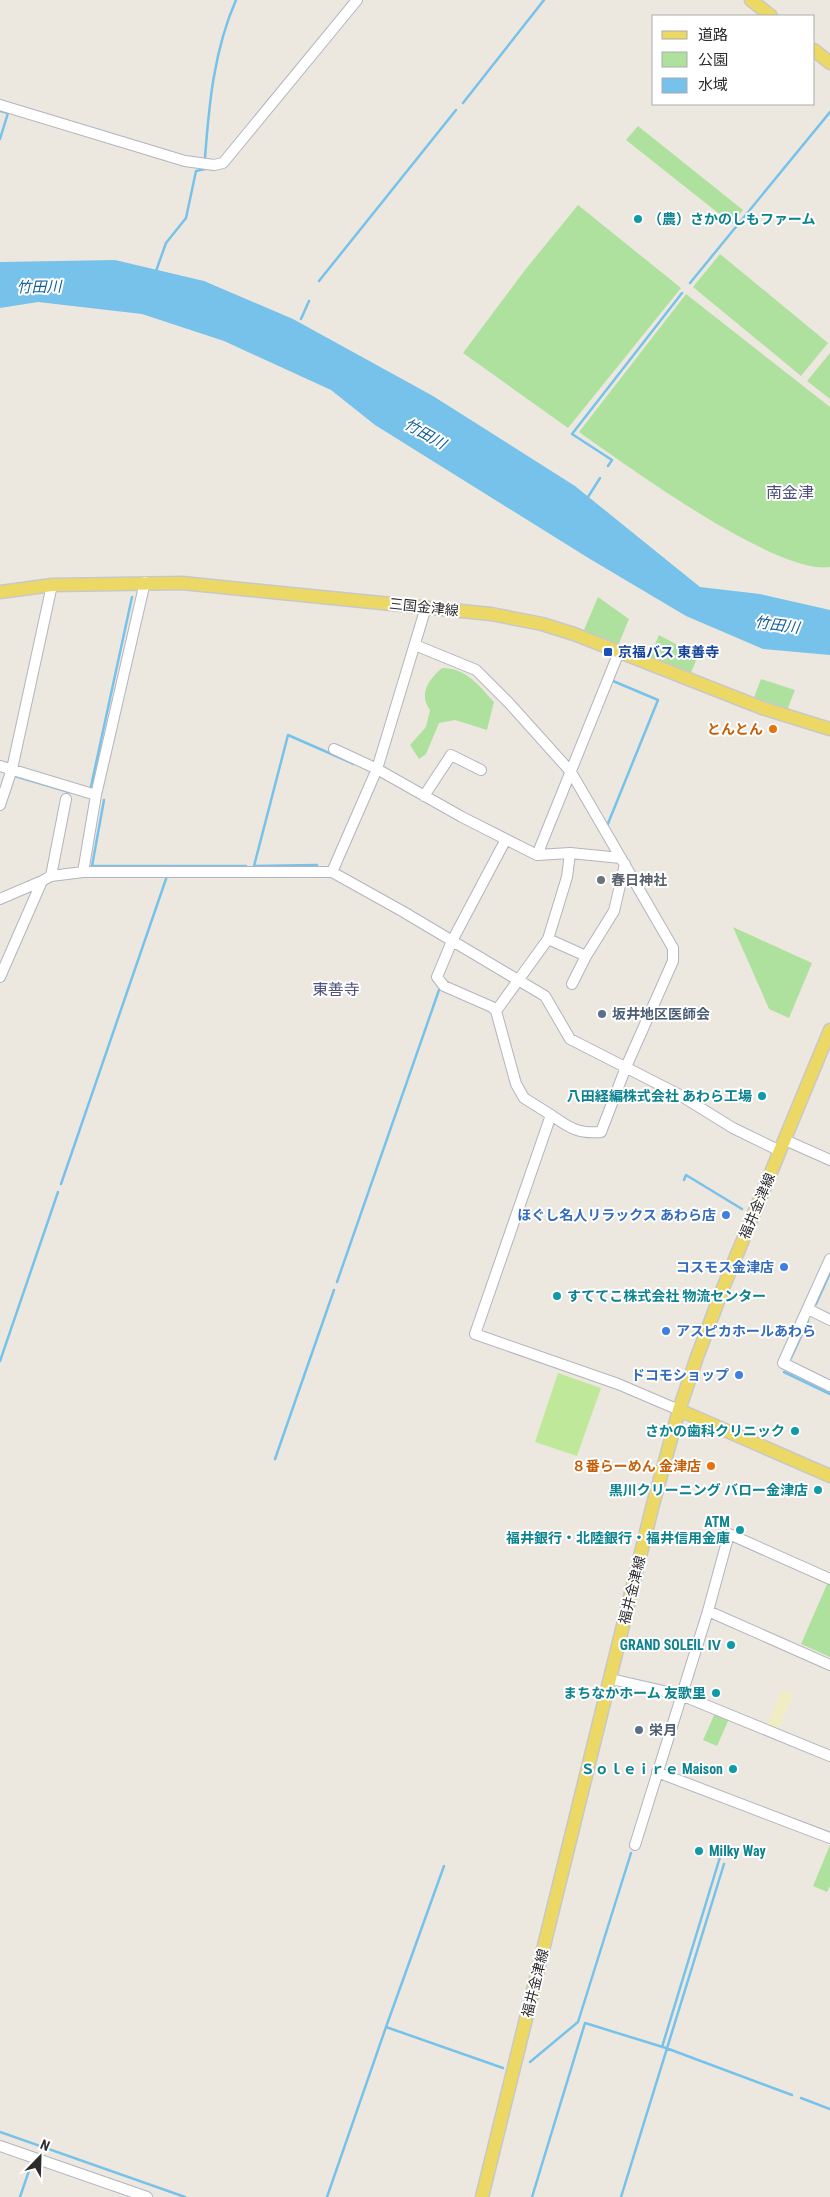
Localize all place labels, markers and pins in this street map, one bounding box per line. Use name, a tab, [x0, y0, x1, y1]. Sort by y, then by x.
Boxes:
place label: （農）さかのしもファーム	[648, 211, 816, 227]
marker: （農）さかのしもファーム	[632, 213, 644, 225]
place label: 京福バス 東善寺	[618, 644, 719, 660]
marker: 京福バス 東善寺	[602, 646, 614, 658]
place label: とんとん	[707, 721, 763, 737]
marker: とんとん	[767, 723, 779, 735]
place label: 春日神社	[611, 872, 667, 888]
marker: 春日神社	[595, 874, 607, 886]
place label: 坂井地区医師会	[612, 1006, 710, 1022]
marker: 坂井地区医師会	[596, 1008, 608, 1020]
place label: 八田経編株式会社 あわら工場	[567, 1088, 752, 1104]
marker: 八田経編株式会社 あわら工場	[756, 1090, 768, 1102]
place label: ほぐし名人リラックス あわら店	[517, 1207, 716, 1223]
marker: ほぐし名人リラックス あわら店	[720, 1209, 732, 1221]
place label: コスモス金津店	[676, 1259, 774, 1275]
marker: コスモス金津店	[778, 1261, 790, 1273]
place label: すててこ株式会社 物流センター	[567, 1288, 766, 1304]
marker: すててこ株式会社 物流センター	[551, 1290, 563, 1302]
place label: アスピカホールあわら	[676, 1323, 816, 1339]
marker: アスピカホールあわら	[660, 1325, 672, 1337]
place label: ドコモショップ	[631, 1367, 729, 1383]
marker: ドコモショップ	[733, 1369, 745, 1381]
place label: さかの歯科クリニック	[645, 1423, 785, 1439]
marker: さかの歯科クリニック	[789, 1425, 801, 1437]
place label: ８番らーめん 金津店	[572, 1458, 701, 1474]
marker: ８番らーめん 金津店	[705, 1460, 717, 1472]
place label: 黒川クリーニング バロー金津店	[609, 1482, 808, 1498]
marker: 黒川クリーニング バロー金津店	[812, 1484, 824, 1496]
place label: ATM 福井銀行・北陸銀行・福井信用金庫	[506, 1514, 730, 1546]
marker: ATM 福井銀行・北陸銀行・福井信用金庫	[734, 1524, 746, 1536]
place label: GRAND SOLEIL Ⅳ	[620, 1637, 721, 1653]
marker: GRAND SOLEIL Ⅳ	[725, 1639, 737, 1651]
place label: まちなかホーム 友歌里	[563, 1685, 706, 1701]
marker: まちなかホーム 友歌里	[710, 1687, 722, 1699]
place label: 栄月	[649, 1722, 677, 1738]
marker: 栄月	[633, 1724, 645, 1736]
place label: Ｓｏｌｅｉｒｅ Maison	[581, 1761, 723, 1777]
marker: Ｓｏｌｅｉｒｅ Maison	[727, 1763, 739, 1775]
place label: Milky Way	[709, 1843, 767, 1859]
marker: Milky Way	[693, 1845, 705, 1857]

